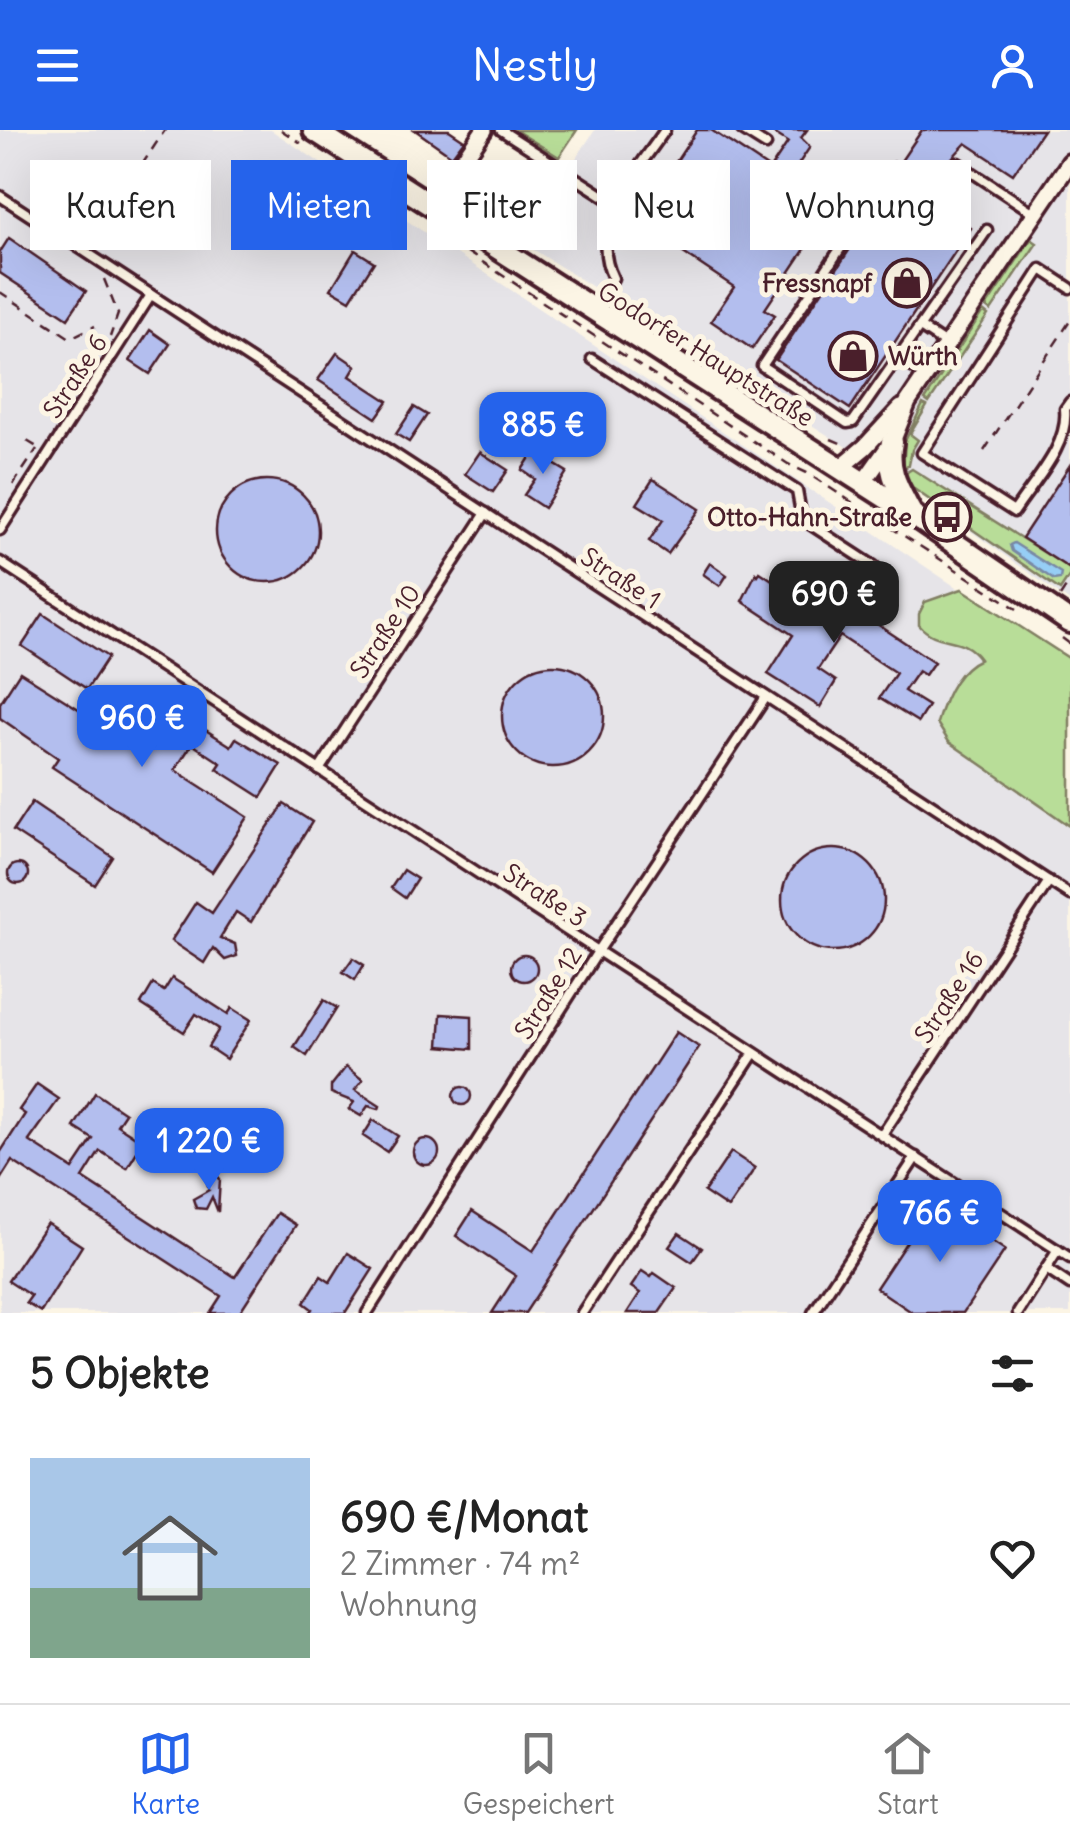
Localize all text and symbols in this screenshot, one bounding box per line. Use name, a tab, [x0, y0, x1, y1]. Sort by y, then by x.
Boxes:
text: Nestly	[472, 37, 598, 93]
icon: menu	[30, 38, 85, 93]
icon: person	[985, 38, 1040, 93]
chip: Kaufen	[30, 160, 211, 250]
chip: Mieten	[231, 160, 407, 250]
chip: Filter	[427, 160, 577, 250]
chip: Neu	[597, 160, 730, 250]
chip: Wohnung	[750, 160, 971, 250]
shop icon: Fressnapf	[881, 257, 933, 309]
place label: Fressnapf	[762, 267, 873, 299]
street label: Godorfer Hauptstraße	[592, 275, 820, 433]
street label: Straße 6	[36, 328, 114, 424]
shop icon: Würth	[827, 330, 879, 382]
place label: Würth	[888, 340, 958, 372]
pin: 885 €	[473, 392, 613, 477]
text: 885 €	[501, 404, 585, 445]
bus stop icon: Otto-Hahn-Straße	[921, 491, 973, 543]
place label: Otto-Hahn-Straße	[707, 501, 912, 533]
street label: Straße 1	[575, 540, 667, 616]
pin: 690 €	[764, 561, 904, 646]
text: 690 €	[791, 573, 877, 614]
street label: Straße 10	[343, 578, 427, 684]
pin: 960 €	[72, 685, 212, 770]
text: 960 €	[99, 697, 185, 738]
street label: Straße 3	[497, 856, 593, 934]
street label: Straße 12	[507, 941, 589, 1045]
street label: Straße 16	[907, 945, 991, 1049]
pin: 1 220 €	[117, 1108, 301, 1193]
text: 1 220 €	[157, 1120, 261, 1161]
pin: 766 €	[870, 1180, 1010, 1265]
text: 766 €	[900, 1192, 980, 1233]
icon: filters	[985, 1346, 1040, 1401]
text: 5 Objekte	[30, 1347, 210, 1399]
text: 690 €/Monat	[340, 1491, 588, 1543]
icon: home	[110, 1498, 230, 1618]
icon: heart	[985, 1531, 1040, 1586]
text: 2 Zimmer · 74 m²	[340, 1543, 580, 1584]
text: Wohnung	[340, 1584, 478, 1625]
tab: Karte	[131, 1726, 200, 1822]
tab: Gespeichert	[463, 1726, 615, 1822]
tab: Start	[877, 1726, 939, 1822]

